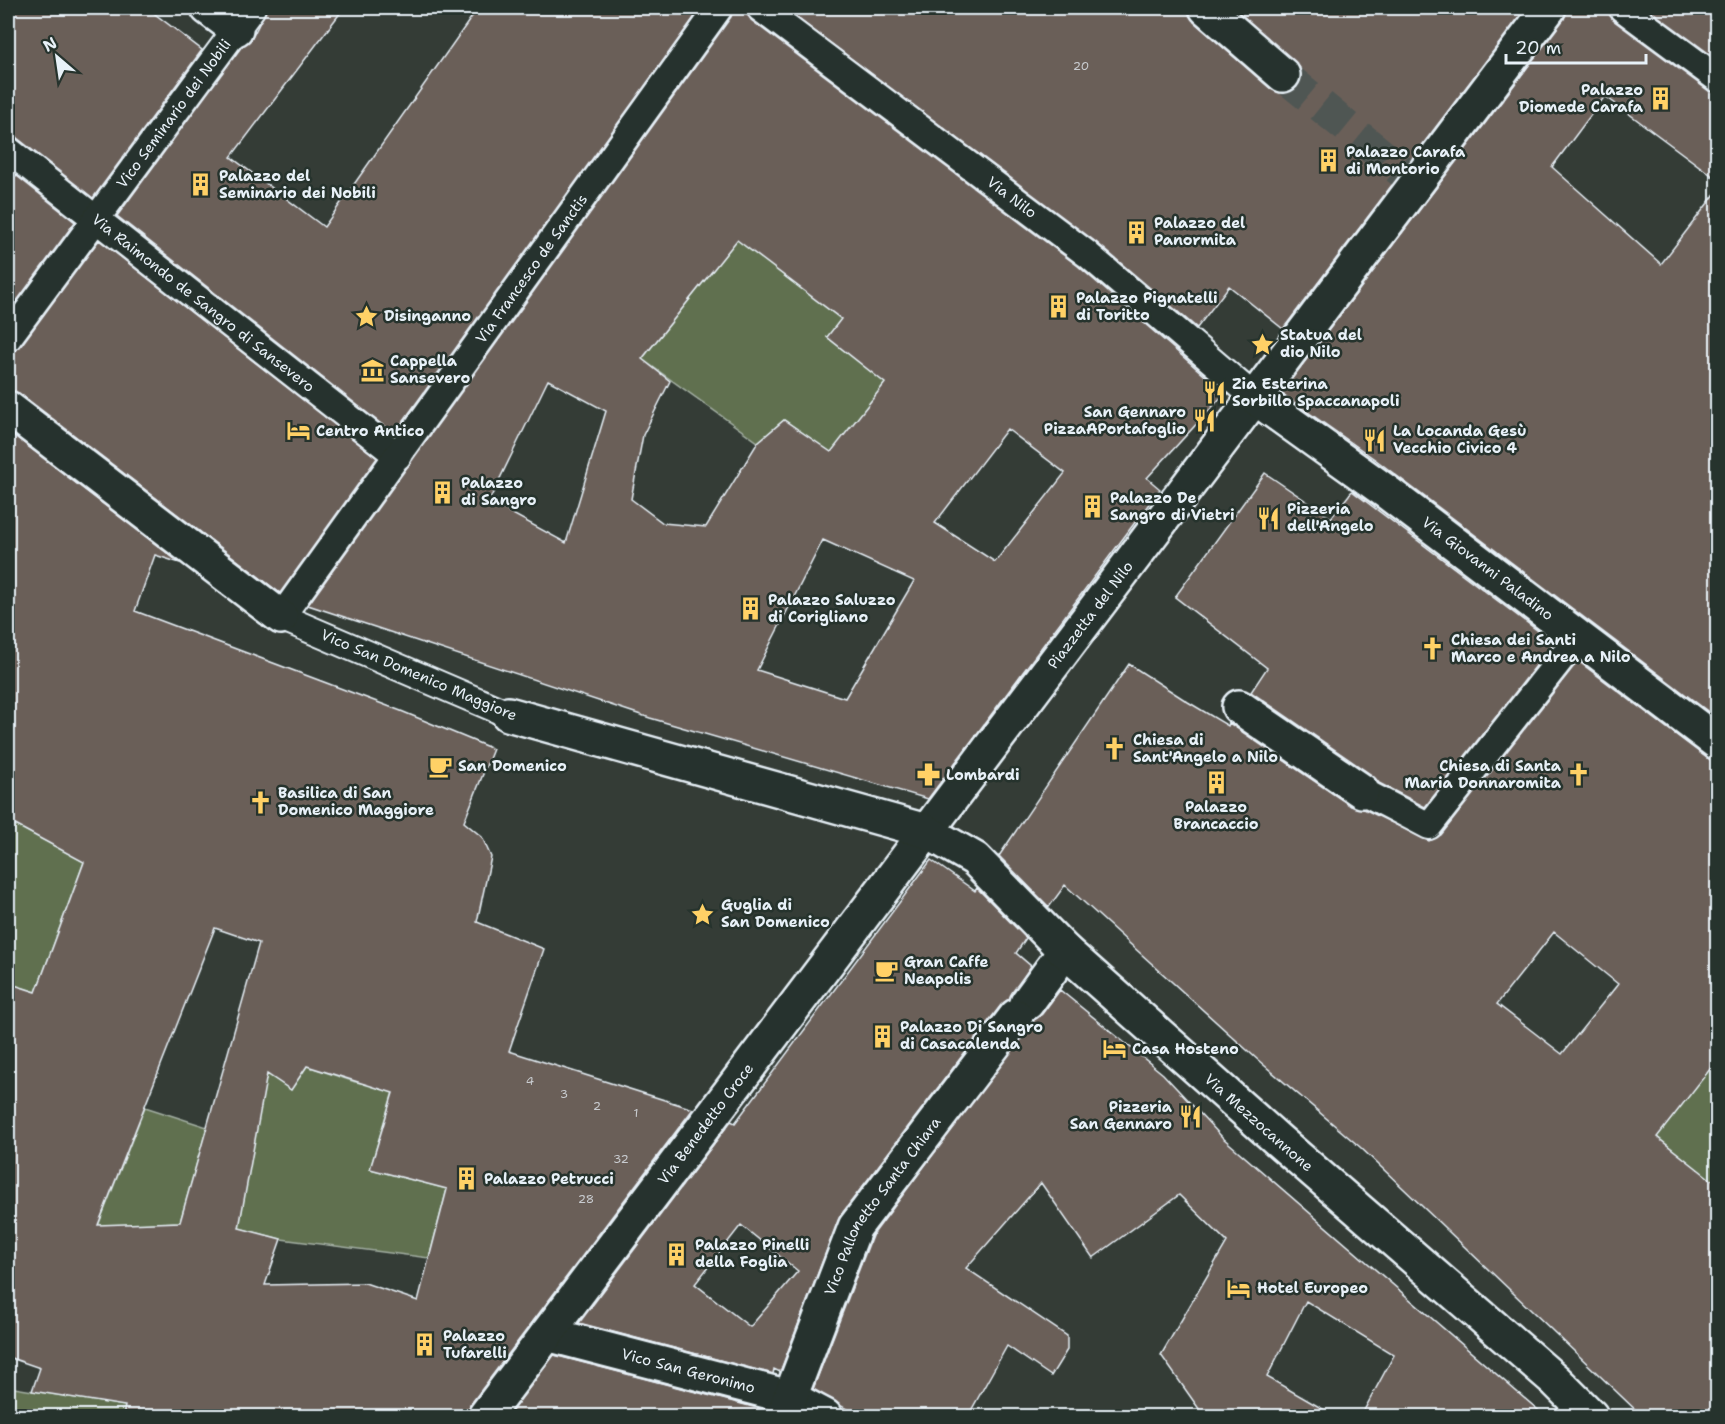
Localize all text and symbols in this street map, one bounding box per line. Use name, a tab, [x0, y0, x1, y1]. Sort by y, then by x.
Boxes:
north arrow	[27, 27, 87, 87]
scale bar	[1506, 27, 1646, 65]
text: N	[39, 32, 61, 57]
street label: Vico Seminario dei Nobili	[112, 35, 236, 192]
text: 20 m	[1515, 36, 1561, 60]
house number: 20	[1073, 58, 1089, 74]
place label: Palazzo Diomede Carafa	[1519, 80, 1644, 117]
building icon: Palazzo Diomede Carafa	[1648, 86, 1674, 112]
place label: Palazzo Carafa di Montorio	[1346, 142, 1466, 179]
building icon: Palazzo Carafa di Montorio	[1315, 148, 1341, 174]
place label: Palazzo del Seminario dei Nobili	[219, 166, 376, 203]
building icon: Palazzo del Seminario dei Nobili	[188, 172, 214, 198]
street label: Via Nilo	[983, 172, 1041, 223]
street label: Via Francesco de Sanctis	[471, 190, 592, 347]
street label: Via Raimondo de Sangro di Sansevero	[88, 209, 319, 397]
place label: Palazzo del Panormita	[1154, 213, 1245, 250]
building icon: Palazzo del Panormita	[1123, 219, 1149, 245]
place label: Palazzo Pignatelli di Toritto	[1076, 288, 1218, 325]
building icon: Palazzo Pignatelli di Toritto	[1045, 294, 1071, 320]
place icon: Disinganno	[353, 303, 379, 329]
place label: Disinganno	[384, 306, 471, 326]
place label: Statua del dio Nilo	[1280, 325, 1362, 362]
place icon: Statua del dio Nilo	[1249, 331, 1275, 357]
place label: Cappella Sansevero	[390, 351, 470, 388]
museum icon: Cappella Sansevero	[359, 357, 385, 383]
place label: Zia Esterina Sorbillo Spaccanapoli	[1232, 374, 1400, 411]
restaurant icon: Zia Esterina Sorbillo Spaccanapoli	[1201, 380, 1227, 406]
place label: San Gennaro PizzaAPortafoglio	[1044, 402, 1186, 439]
restaurant icon: San Gennaro PizzaAPortafoglio	[1191, 408, 1217, 434]
hotel icon: Centro Antico	[285, 418, 311, 444]
place label: Centro Antico	[316, 421, 424, 441]
place label: La Locanda Gesù Vecchio Civico 4	[1393, 421, 1526, 458]
restaurant icon: La Locanda Gesù Vecchio Civico 4	[1362, 427, 1388, 453]
place label: Palazzo di Sangro	[461, 473, 537, 510]
building icon: Palazzo di Sangro	[430, 479, 456, 505]
place label: Palazzo De Sangro di Vietri	[1110, 488, 1235, 525]
building icon: Palazzo De Sangro di Vietri	[1079, 494, 1105, 520]
place label: Pizzeria dell'Angelo	[1287, 499, 1374, 536]
restaurant icon: Pizzeria dell'Angelo	[1256, 505, 1282, 531]
street label: Via Giovanni Paladino	[1418, 512, 1558, 625]
street label: Piazzetta del Nilo	[1043, 557, 1138, 673]
place label: Palazzo Saluzzo di Corigliano	[768, 590, 896, 627]
building icon: Palazzo Saluzzo di Corigliano	[737, 596, 763, 622]
street label: Vico San Domenico Maggiore	[318, 625, 520, 725]
place label: Chiesa dei Santi Marco e Andrea a Nilo	[1451, 630, 1631, 667]
church icon: Chiesa dei Santi Marco e Andrea a Nilo	[1420, 636, 1446, 662]
place label: Chiesa di Sant'Angelo a Nilo	[1133, 730, 1278, 767]
church icon: Chiesa di Sant'Angelo a Nilo	[1102, 736, 1128, 762]
cafe icon: San Domenico	[427, 753, 453, 779]
place label: San Domenico	[458, 756, 567, 776]
place label: Chiesa di Santa Maria Donnaromita	[1405, 756, 1562, 793]
pharmacy icon: Lombardi	[915, 762, 941, 788]
church icon: Chiesa di Santa Maria Donnaromita	[1566, 762, 1592, 788]
place label: Lombardi	[946, 765, 1019, 785]
building icon: Palazzo Brancaccio	[1203, 770, 1229, 796]
place label: Basilica di San Domenico Maggiore	[278, 783, 434, 820]
church icon: Basilica di San Domenico Maggiore	[247, 789, 273, 815]
place label: Palazzo Brancaccio	[1174, 797, 1259, 834]
place label: Guglia di San Domenico	[721, 895, 830, 932]
place icon: Guglia di San Domenico	[690, 901, 716, 927]
place label: Gran Caffe Neapolis	[904, 952, 989, 989]
cafe icon: Gran Caffe Neapolis	[873, 958, 899, 984]
place label: Palazzo Di Sangro di Casacalenda	[900, 1017, 1043, 1054]
building icon: Palazzo Di Sangro di Casacalenda	[869, 1023, 895, 1049]
hotel icon: Casa Hosteno	[1101, 1036, 1127, 1062]
place label: Casa Hosteno	[1132, 1039, 1239, 1059]
street label: Via Benedetto Croce	[653, 1059, 758, 1189]
street label: Via Mezzocannone	[1200, 1069, 1317, 1176]
house number: 4	[526, 1073, 534, 1089]
house number: 3	[560, 1086, 568, 1102]
place label: Pizzeria San Gennaro	[1070, 1097, 1173, 1134]
house number: 2	[593, 1098, 601, 1114]
restaurant icon: Pizzeria San Gennaro	[1177, 1103, 1203, 1129]
house number: 1	[633, 1105, 639, 1121]
street label: Vico Pallonetto Santa Chiara	[820, 1112, 946, 1298]
house number: 32	[613, 1151, 629, 1167]
building icon: Palazzo Petrucci	[453, 1166, 479, 1192]
place label: Palazzo Petrucci	[484, 1169, 614, 1189]
house number: 28	[578, 1191, 594, 1207]
place label: Palazzo Pinelli della Foglia	[695, 1235, 809, 1272]
building icon: Palazzo Pinelli della Foglia	[664, 1241, 690, 1267]
hotel icon: Hotel Europeo	[1226, 1275, 1252, 1301]
place label: Hotel Europeo	[1257, 1278, 1368, 1298]
place label: Palazzo Tufarelli	[443, 1326, 507, 1363]
building icon: Palazzo Tufarelli	[412, 1332, 438, 1358]
street label: Vico San Geronimo	[619, 1344, 757, 1398]

